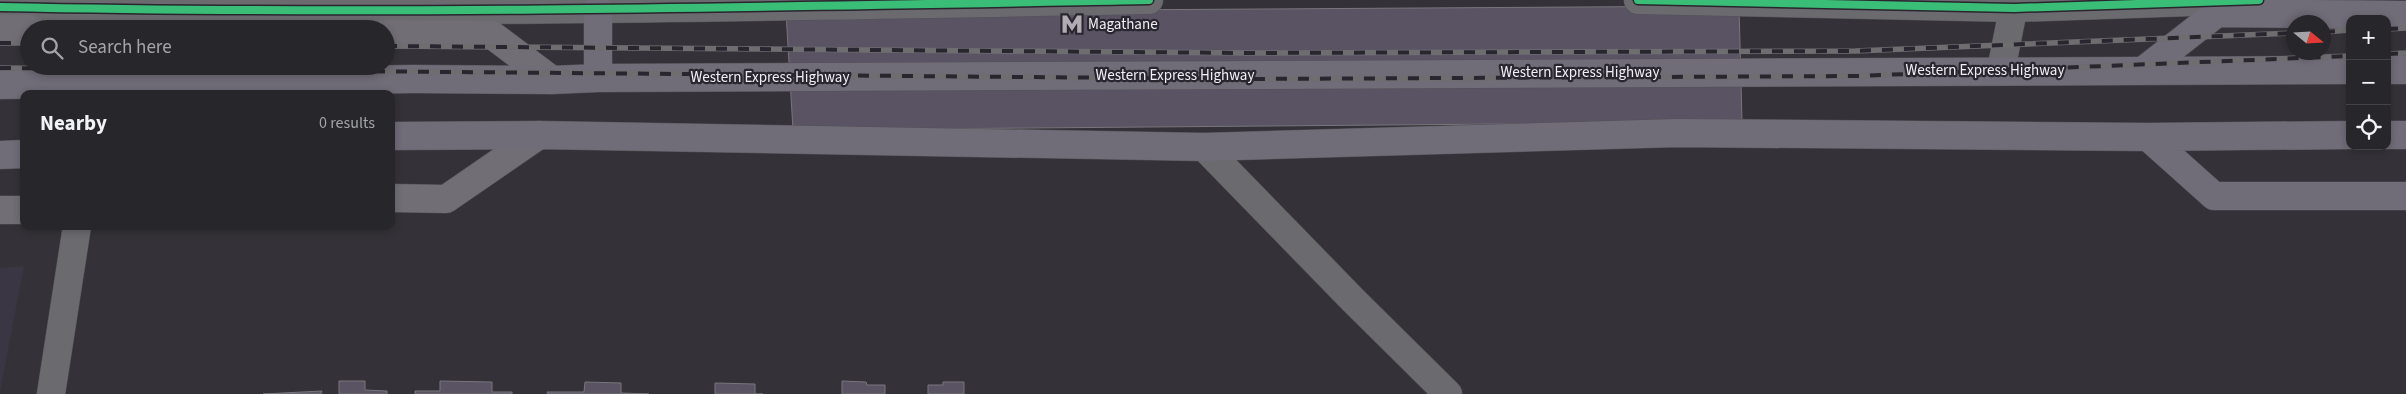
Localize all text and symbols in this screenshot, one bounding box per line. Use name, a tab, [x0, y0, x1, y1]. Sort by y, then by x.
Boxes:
metro station icon: Magathane	[1059, 11, 1085, 37]
place label: Magathane	[1088, 14, 1158, 35]
north arrow	[2286, 15, 2331, 60]
map controls	[2346, 15, 2391, 150]
button: +	[2346, 15, 2391, 60]
search box	[20, 20, 395, 75]
icon: search	[38, 34, 66, 62]
text: Search here	[78, 34, 172, 61]
street label: Western Express Highway	[1906, 60, 2064, 81]
button: −	[2346, 60, 2391, 105]
street label: Western Express Highway	[1501, 62, 1659, 83]
street label: Western Express Highway	[1096, 65, 1254, 86]
street label: Western Express Highway	[691, 67, 849, 88]
button: locate	[2346, 105, 2391, 150]
text: Nearby	[40, 108, 107, 138]
text: 0 results	[319, 112, 375, 134]

